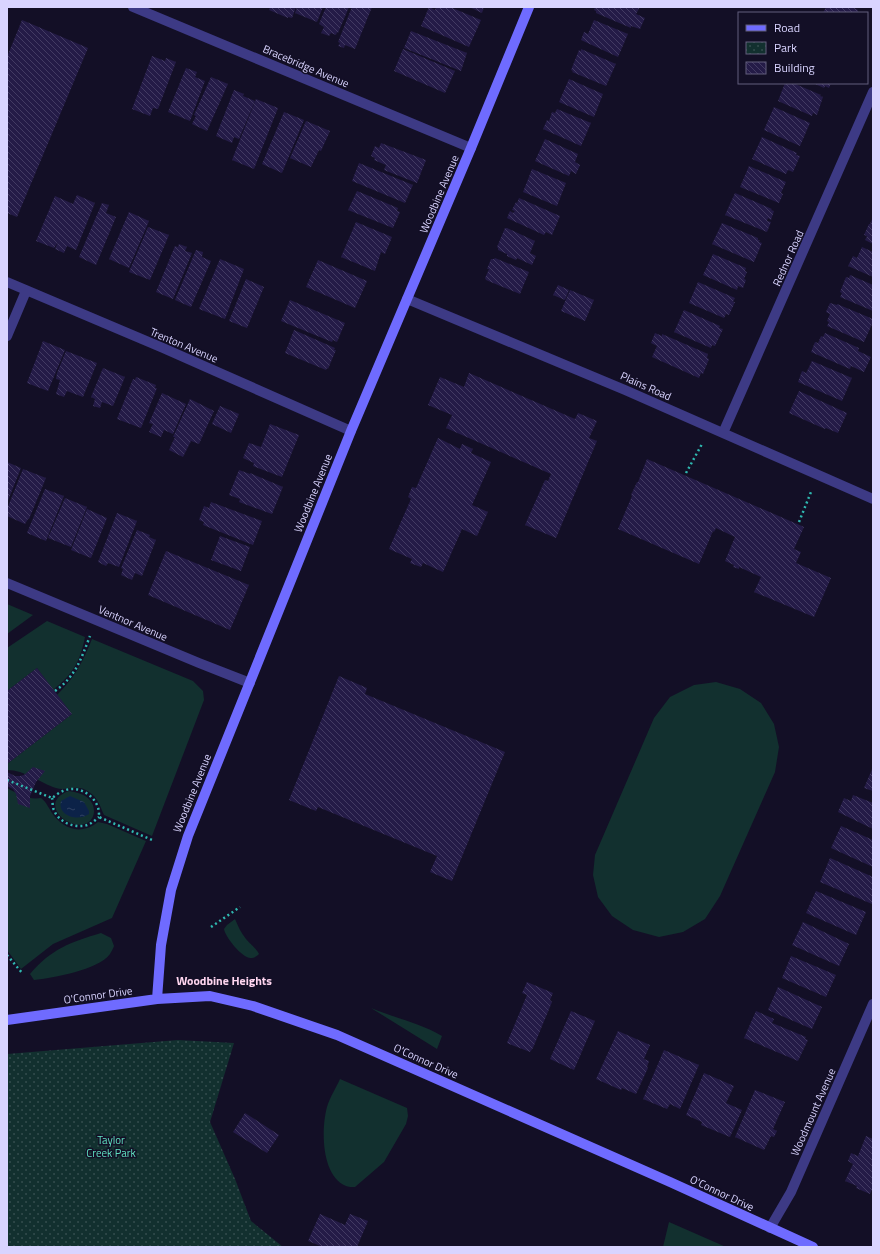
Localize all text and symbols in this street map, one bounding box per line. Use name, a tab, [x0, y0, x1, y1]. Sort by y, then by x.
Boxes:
legend	[738, 12, 868, 84]
text: Road	[774, 18, 800, 37]
text: Park	[774, 38, 797, 57]
street label: Bracebridge Avenue	[260, 41, 352, 92]
text: Building	[774, 58, 815, 77]
street label: Woodbine Avenue	[415, 152, 463, 236]
street label: Rednor Road	[769, 227, 808, 289]
street label: Trenton Avenue	[148, 323, 221, 367]
street label: Plains Road	[618, 368, 674, 404]
street label: Woodbine Avenue	[290, 451, 336, 535]
street label: Ventnor Avenue	[96, 601, 170, 645]
street label: Woodbine Avenue	[169, 751, 215, 835]
district label: Woodbine Heights	[176, 971, 272, 990]
street label: O'Connor Drive	[63, 982, 134, 1008]
street label: O'Connor Drive	[391, 1040, 461, 1083]
street label: Woodmount Avenue	[786, 1065, 840, 1158]
park label: Taylor Creek Park	[86, 1132, 136, 1161]
street label: O'Connor Drive	[687, 1171, 757, 1215]

